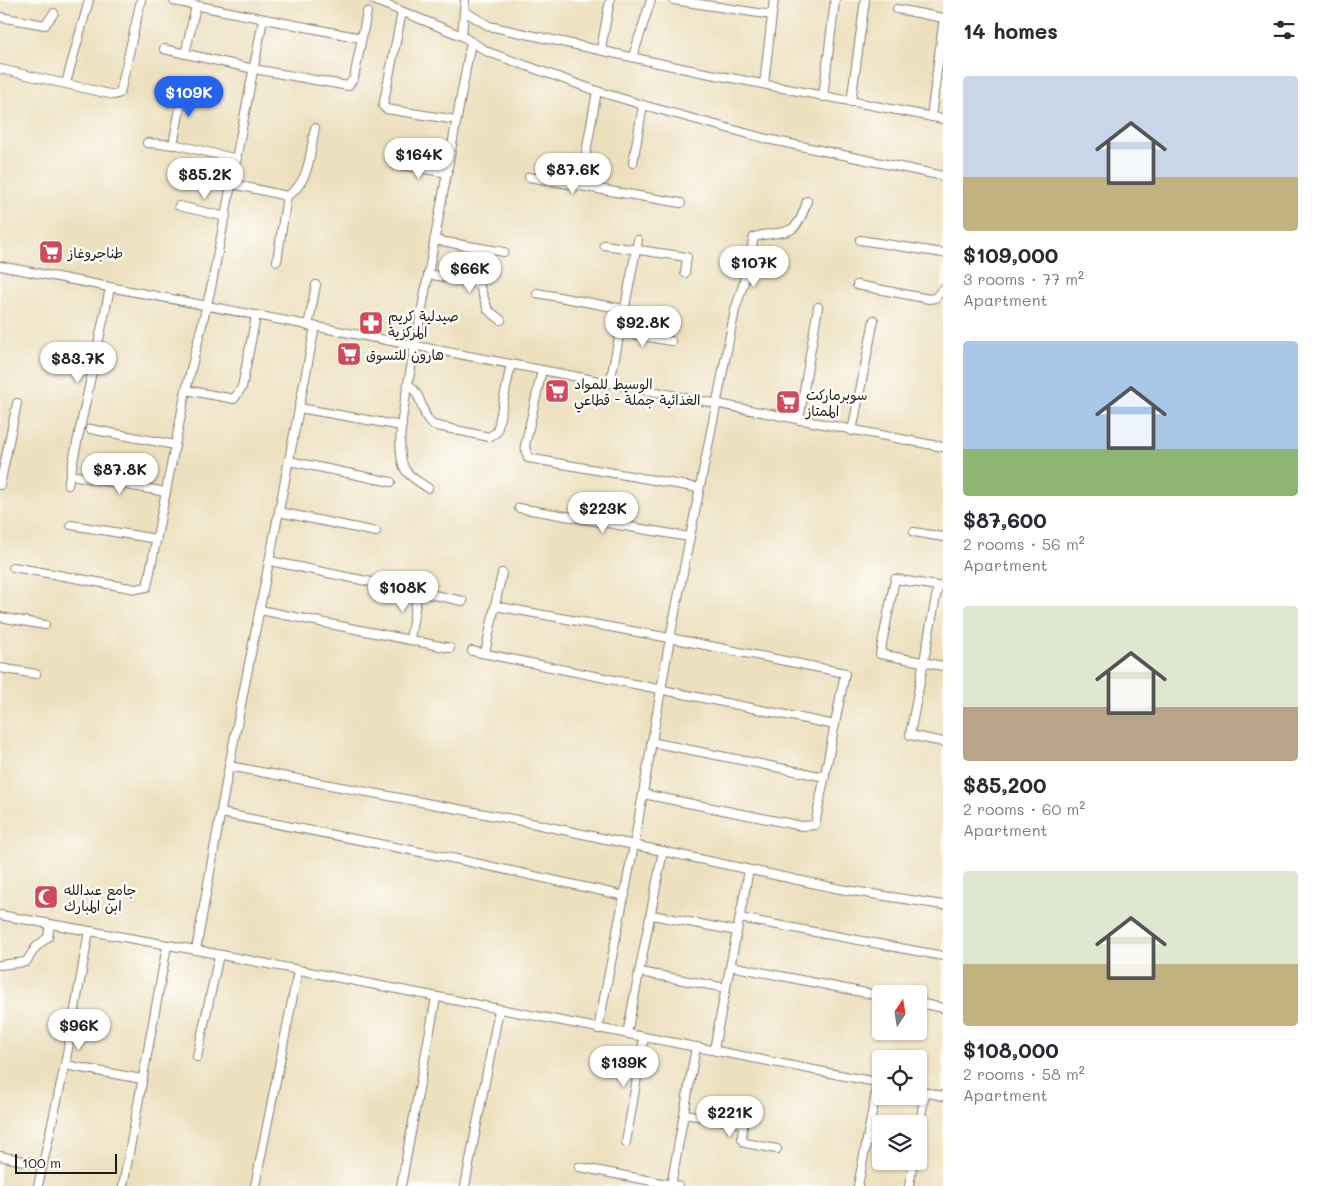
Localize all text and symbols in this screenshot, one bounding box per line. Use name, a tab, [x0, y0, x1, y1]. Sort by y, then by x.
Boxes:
icon: filters	[1270, 16, 1298, 44]
text: 14 homes	[963, 17, 1058, 44]
pin: $109K	[154, 76, 224, 118]
text: $109K	[165, 81, 213, 102]
icon: home	[1086, 108, 1176, 198]
pin: $164K	[384, 138, 454, 180]
text: $164K	[395, 143, 443, 164]
pin: $87.6K	[532, 152, 614, 195]
pin: $85.2K	[164, 158, 246, 200]
text: $87.6K	[546, 158, 600, 179]
text: $85.2K	[178, 163, 232, 184]
supermarket icon: طناجروغاز	[38, 239, 64, 265]
text: $109,000	[963, 241, 1058, 268]
place label: طناجروغاز	[67, 243, 123, 262]
pin: $107K	[719, 246, 789, 288]
text: $107K	[731, 251, 777, 272]
pin: $66K	[440, 252, 500, 294]
text: $66K	[450, 257, 490, 278]
text: 3 rooms · 77 m²	[963, 268, 1084, 289]
text: Apartment	[963, 289, 1048, 310]
place label: صيدلية كريم المركزية	[388, 306, 459, 341]
pin: $92.8K	[602, 306, 684, 348]
pharmacy icon: صيدلية كريم المركزية	[358, 310, 384, 336]
text: $92.8K	[616, 311, 670, 332]
supermarket icon: هارون للتسوق	[336, 341, 362, 367]
pin: $83.7K	[37, 342, 119, 384]
place label: هارون للتسوق	[366, 345, 444, 365]
text: $83.7K	[51, 347, 105, 368]
icon: home	[1086, 373, 1176, 463]
place label: الوسيط للمواد الغذائية جملة - قطاعي	[574, 374, 701, 413]
supermarket icon: الوسيط للمواد الغذائية جملة - قطاعي	[544, 378, 570, 404]
place label: سوبرماركت الممتاز	[805, 385, 868, 420]
supermarket icon: سوبرماركت الممتاز	[775, 389, 801, 415]
pin: $87.8K	[79, 452, 161, 495]
text: $87.8K	[93, 458, 147, 479]
pin: $223K	[568, 492, 638, 534]
text: $223K	[579, 497, 627, 518]
text: $87,600	[963, 506, 1047, 533]
text: 2 rooms · 56 m²	[963, 533, 1085, 554]
text: Apartment	[963, 554, 1048, 575]
pin: $108K	[368, 570, 438, 613]
text: $108K	[379, 576, 427, 597]
icon: home	[1086, 638, 1176, 728]
text: $85,200	[963, 771, 1046, 798]
text: 2 rooms · 60 m²	[963, 798, 1085, 819]
text: Apartment	[963, 819, 1048, 840]
place label: جامع عبدالله ابن المبارك	[64, 880, 136, 915]
mosque icon: جامع عبدالله ابن المبارك	[33, 884, 59, 910]
icon: home	[1086, 903, 1176, 993]
north arrow	[872, 985, 928, 1040]
map controls	[872, 985, 927, 1170]
pin: $96K	[49, 1008, 109, 1051]
text: $96K	[59, 1014, 99, 1035]
text: $108,000	[963, 1036, 1059, 1063]
pin: $139K	[589, 1046, 659, 1088]
button: locate	[872, 1050, 927, 1105]
text: $139K	[601, 1051, 647, 1072]
text: 2 rooms · 58 m²	[963, 1063, 1085, 1084]
text: Apartment	[963, 1084, 1048, 1105]
pin: $221K	[695, 1096, 765, 1138]
text: $221K	[707, 1101, 753, 1122]
button: layers	[872, 1115, 927, 1170]
scale bar	[15, 1151, 118, 1174]
text: 100 m	[22, 1153, 61, 1172]

